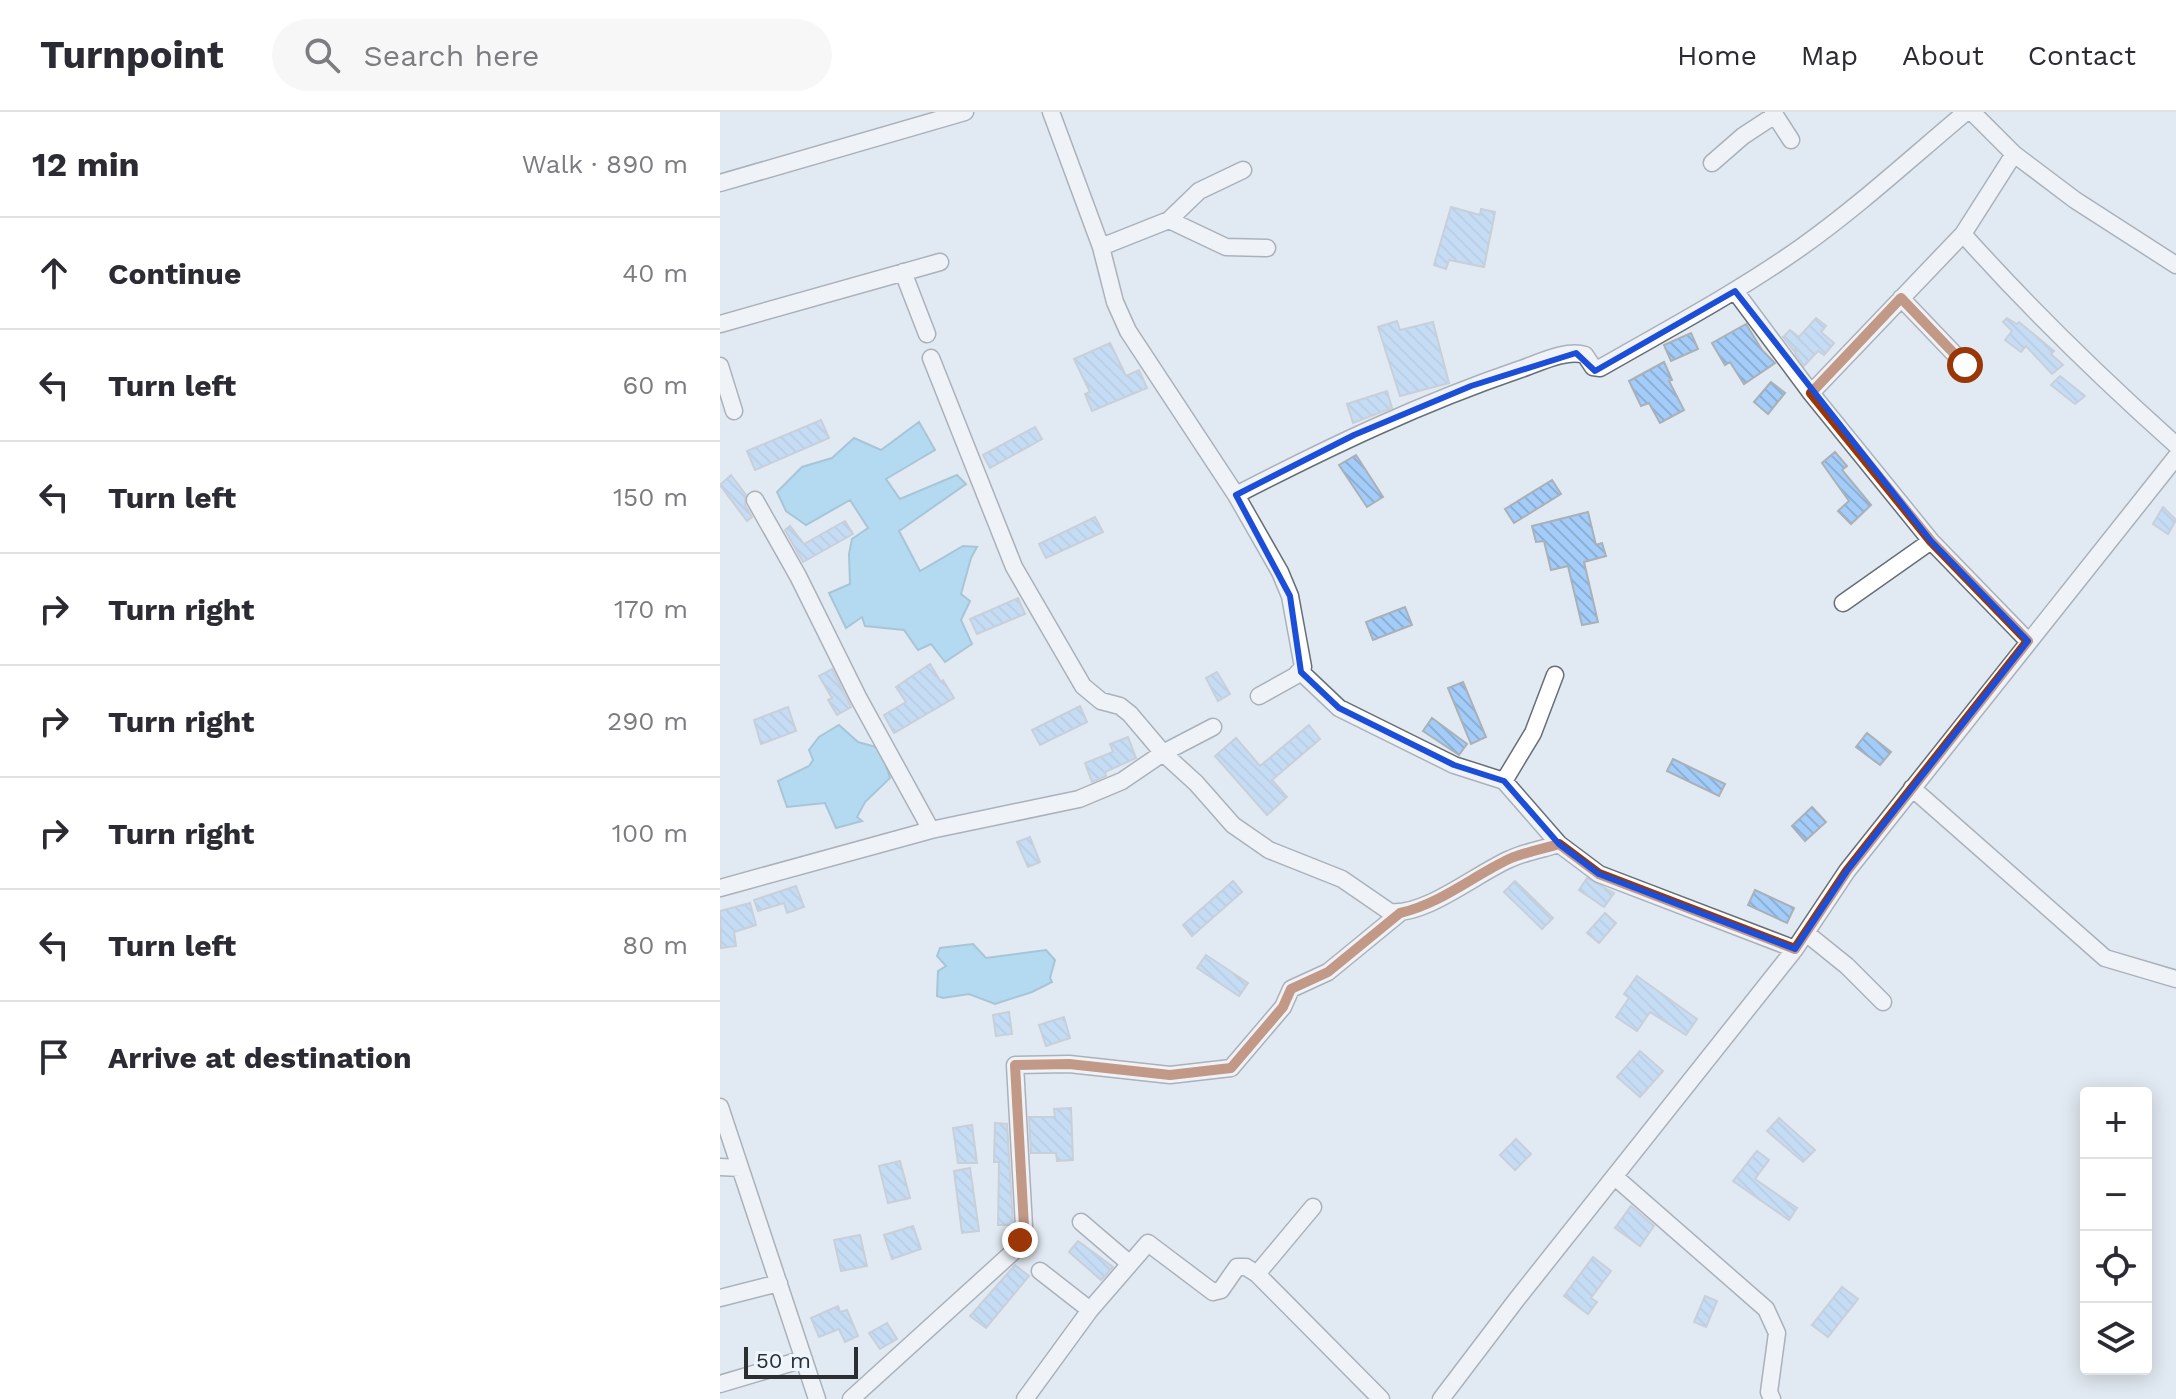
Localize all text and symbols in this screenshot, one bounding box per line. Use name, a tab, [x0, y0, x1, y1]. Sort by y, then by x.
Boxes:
search box	[272, 19, 832, 91]
text: Turnpoint	[40, 33, 224, 77]
icon: search	[300, 33, 344, 77]
text: Search here	[364, 38, 539, 73]
text: Home	[1677, 39, 1757, 72]
text: Map	[1801, 39, 1858, 72]
text: About	[1902, 39, 1984, 72]
text: Contact	[2028, 39, 2136, 72]
text: 12 min	[32, 144, 140, 184]
text: Walk · 890 m	[522, 149, 688, 179]
icon: ahead	[32, 251, 76, 295]
text: Continue	[108, 256, 241, 291]
text: 40 m	[622, 258, 688, 288]
route start	[1947, 347, 1983, 383]
icon: left	[32, 363, 76, 407]
text: Turn left	[108, 368, 236, 403]
text: 60 m	[622, 370, 688, 400]
icon: left	[32, 475, 76, 519]
text: Turn left	[108, 480, 236, 515]
text: 150 m	[613, 482, 688, 512]
icon: right	[32, 587, 76, 631]
text: Turn right	[108, 592, 254, 627]
text: 170 m	[614, 594, 688, 624]
icon: right	[32, 699, 76, 743]
text: Turn right	[108, 704, 254, 739]
text: 290 m	[607, 706, 688, 736]
icon: right	[32, 811, 76, 855]
text: Turn right	[108, 816, 254, 851]
text: 100 m	[612, 818, 688, 848]
icon: left	[32, 923, 76, 967]
text: Turn left	[108, 928, 236, 963]
text: 80 m	[622, 930, 688, 960]
icon: arrive	[32, 1035, 76, 1079]
text: Arrive at destination	[108, 1040, 412, 1075]
map controls	[2080, 1087, 2152, 1375]
button: +	[2080, 1087, 2152, 1159]
button: −	[2080, 1159, 2152, 1231]
route end	[1002, 1222, 1038, 1258]
button: locate	[2080, 1231, 2152, 1303]
button: layers	[2080, 1303, 2152, 1375]
scale bar	[744, 1343, 858, 1379]
text: 50 m	[756, 1348, 811, 1373]

